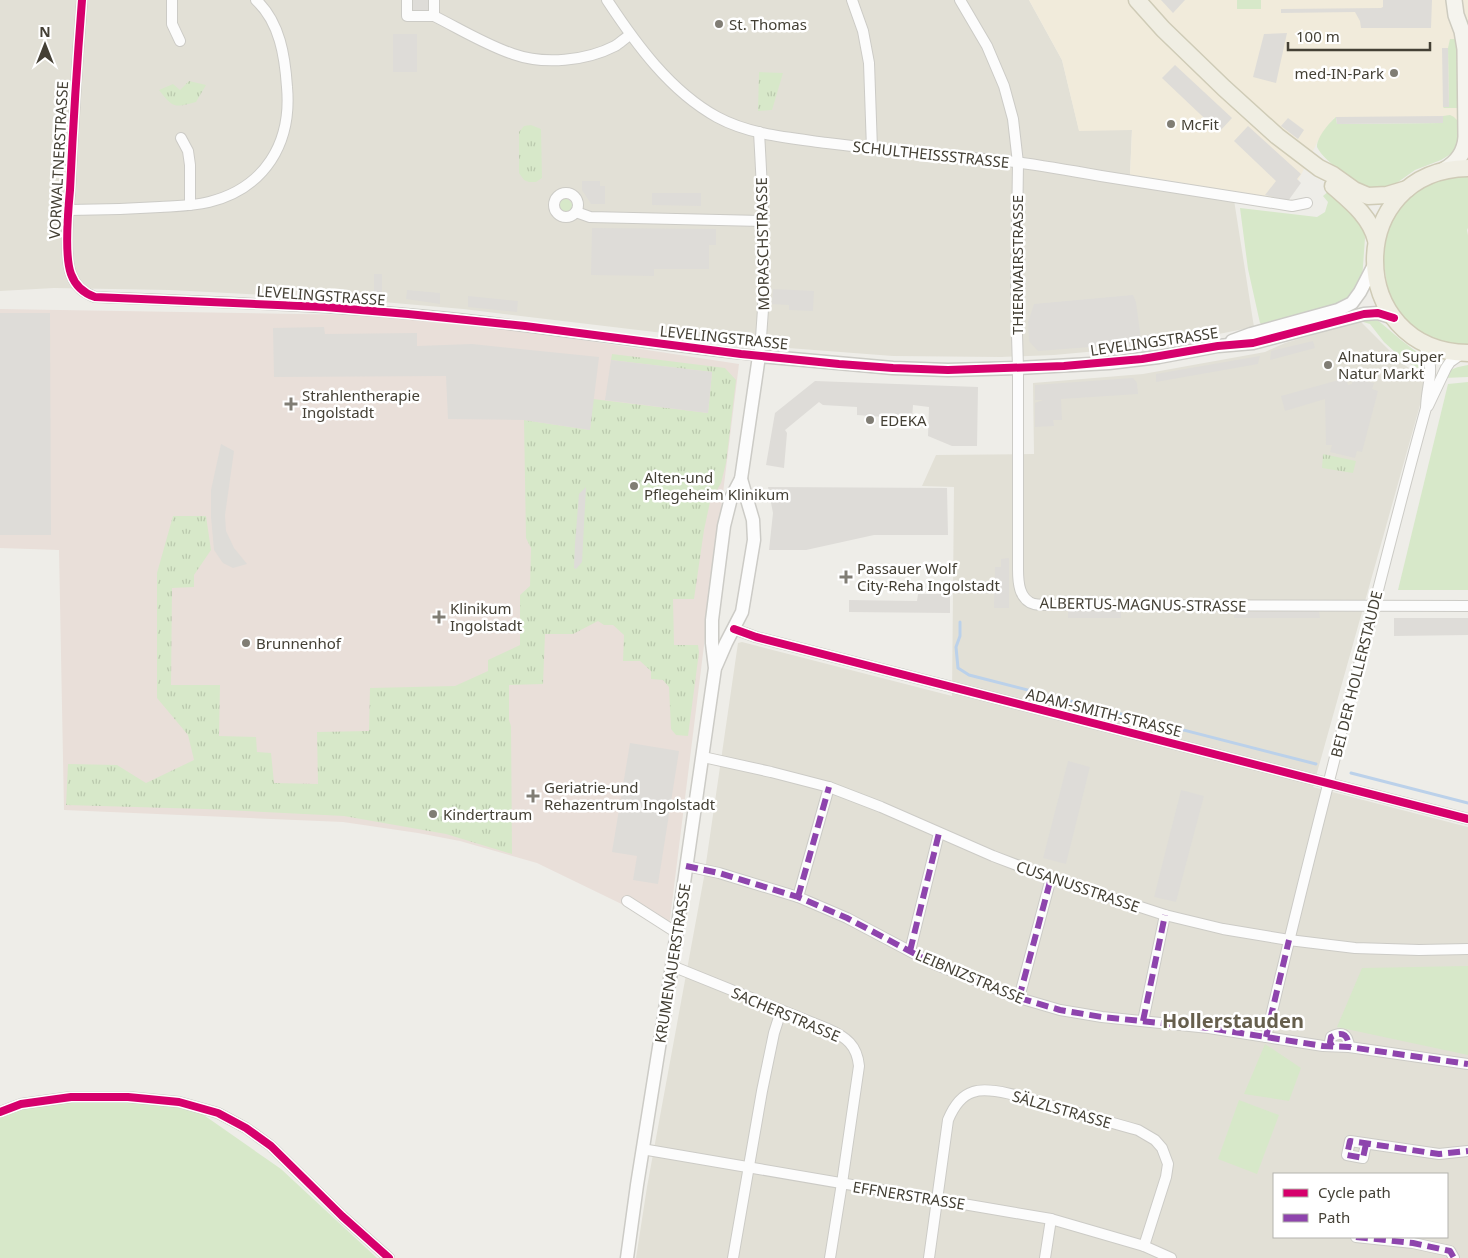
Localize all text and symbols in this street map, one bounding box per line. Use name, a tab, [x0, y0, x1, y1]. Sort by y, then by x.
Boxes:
place label: St. Thomas	[729, 14, 807, 34]
marker: St. Thomas	[713, 18, 725, 30]
north arrow	[20, 20, 70, 70]
scale bar	[1288, 20, 1430, 52]
text: N	[39, 22, 51, 41]
text: 100 m	[1296, 26, 1340, 46]
place label: med-IN-Park	[1294, 63, 1384, 83]
marker: med-IN-Park	[1388, 67, 1400, 79]
street label: VORWALTNERSTRASSE	[44, 81, 72, 239]
place label: McFit	[1181, 114, 1219, 134]
marker: McFit	[1165, 118, 1177, 130]
street label: SCHULTHEISSSTRASSE	[852, 136, 1010, 172]
street label: MORASCHSTRASSE	[751, 177, 773, 311]
street label: THIERMAIRSTRASSE	[1007, 195, 1027, 335]
street label: LEVELINGSTRASSE	[256, 281, 386, 309]
street label: LEVELINGSTRASSE	[659, 320, 789, 354]
street label: LEVELINGSTRASSE	[1089, 322, 1219, 360]
place label: Alnatura Super Natur Markt	[1338, 346, 1443, 383]
marker: Alnatura Super Natur Markt	[1322, 359, 1334, 371]
place label: Strahlentherapie Ingolstadt	[302, 385, 420, 422]
marker: Strahlentherapie Ingolstadt	[284, 397, 298, 411]
place label: EDEKA	[880, 410, 927, 430]
marker: EDEKA	[864, 414, 876, 426]
place label: Alten-und Pflegeheim Klinikum	[644, 467, 789, 504]
marker: Alten-und Pflegeheim Klinikum	[628, 480, 640, 492]
place label: Passauer Wolf City-Reha Ingolstadt	[857, 558, 1000, 595]
marker: Passauer Wolf City-Reha Ingolstadt	[839, 570, 853, 584]
street label: BEI DER HOLLERSTAUDE	[1326, 589, 1386, 759]
street label: ALBERTUS-MAGNUS-STRASSE	[1039, 592, 1247, 616]
place label: Klinikum Ingolstadt	[450, 598, 523, 635]
marker: Klinikum Ingolstadt	[432, 610, 446, 624]
place label: Brunnenhof	[256, 633, 342, 653]
marker: Brunnenhof	[240, 637, 252, 649]
street label: ADAM-SMITH-STRASSE	[1024, 683, 1184, 741]
place label: Geriatrie-und Rehazentrum Ingolstadt	[544, 777, 716, 814]
marker: Geriatrie-und Rehazentrum Ingolstadt	[526, 789, 540, 803]
place label: Kindertraum	[443, 804, 532, 824]
marker: Kindertraum	[427, 808, 439, 820]
street label: CUSANUSSTRASSE	[1014, 856, 1142, 916]
street label: KRUMENAUERSTRASSE	[649, 882, 695, 1044]
street label: LEIBNIZSTRASSE	[913, 944, 1027, 1008]
street label: SACHERSTRASSE	[729, 982, 843, 1046]
district label: Hollerstauden	[1162, 1007, 1304, 1034]
street label: SÄLZLSTRASSE	[1010, 1085, 1114, 1133]
legend	[1273, 1173, 1448, 1238]
street label: EFFNERSTRASSE	[851, 1176, 967, 1214]
text: Cycle path	[1318, 1182, 1391, 1202]
text: Path	[1318, 1207, 1350, 1227]

